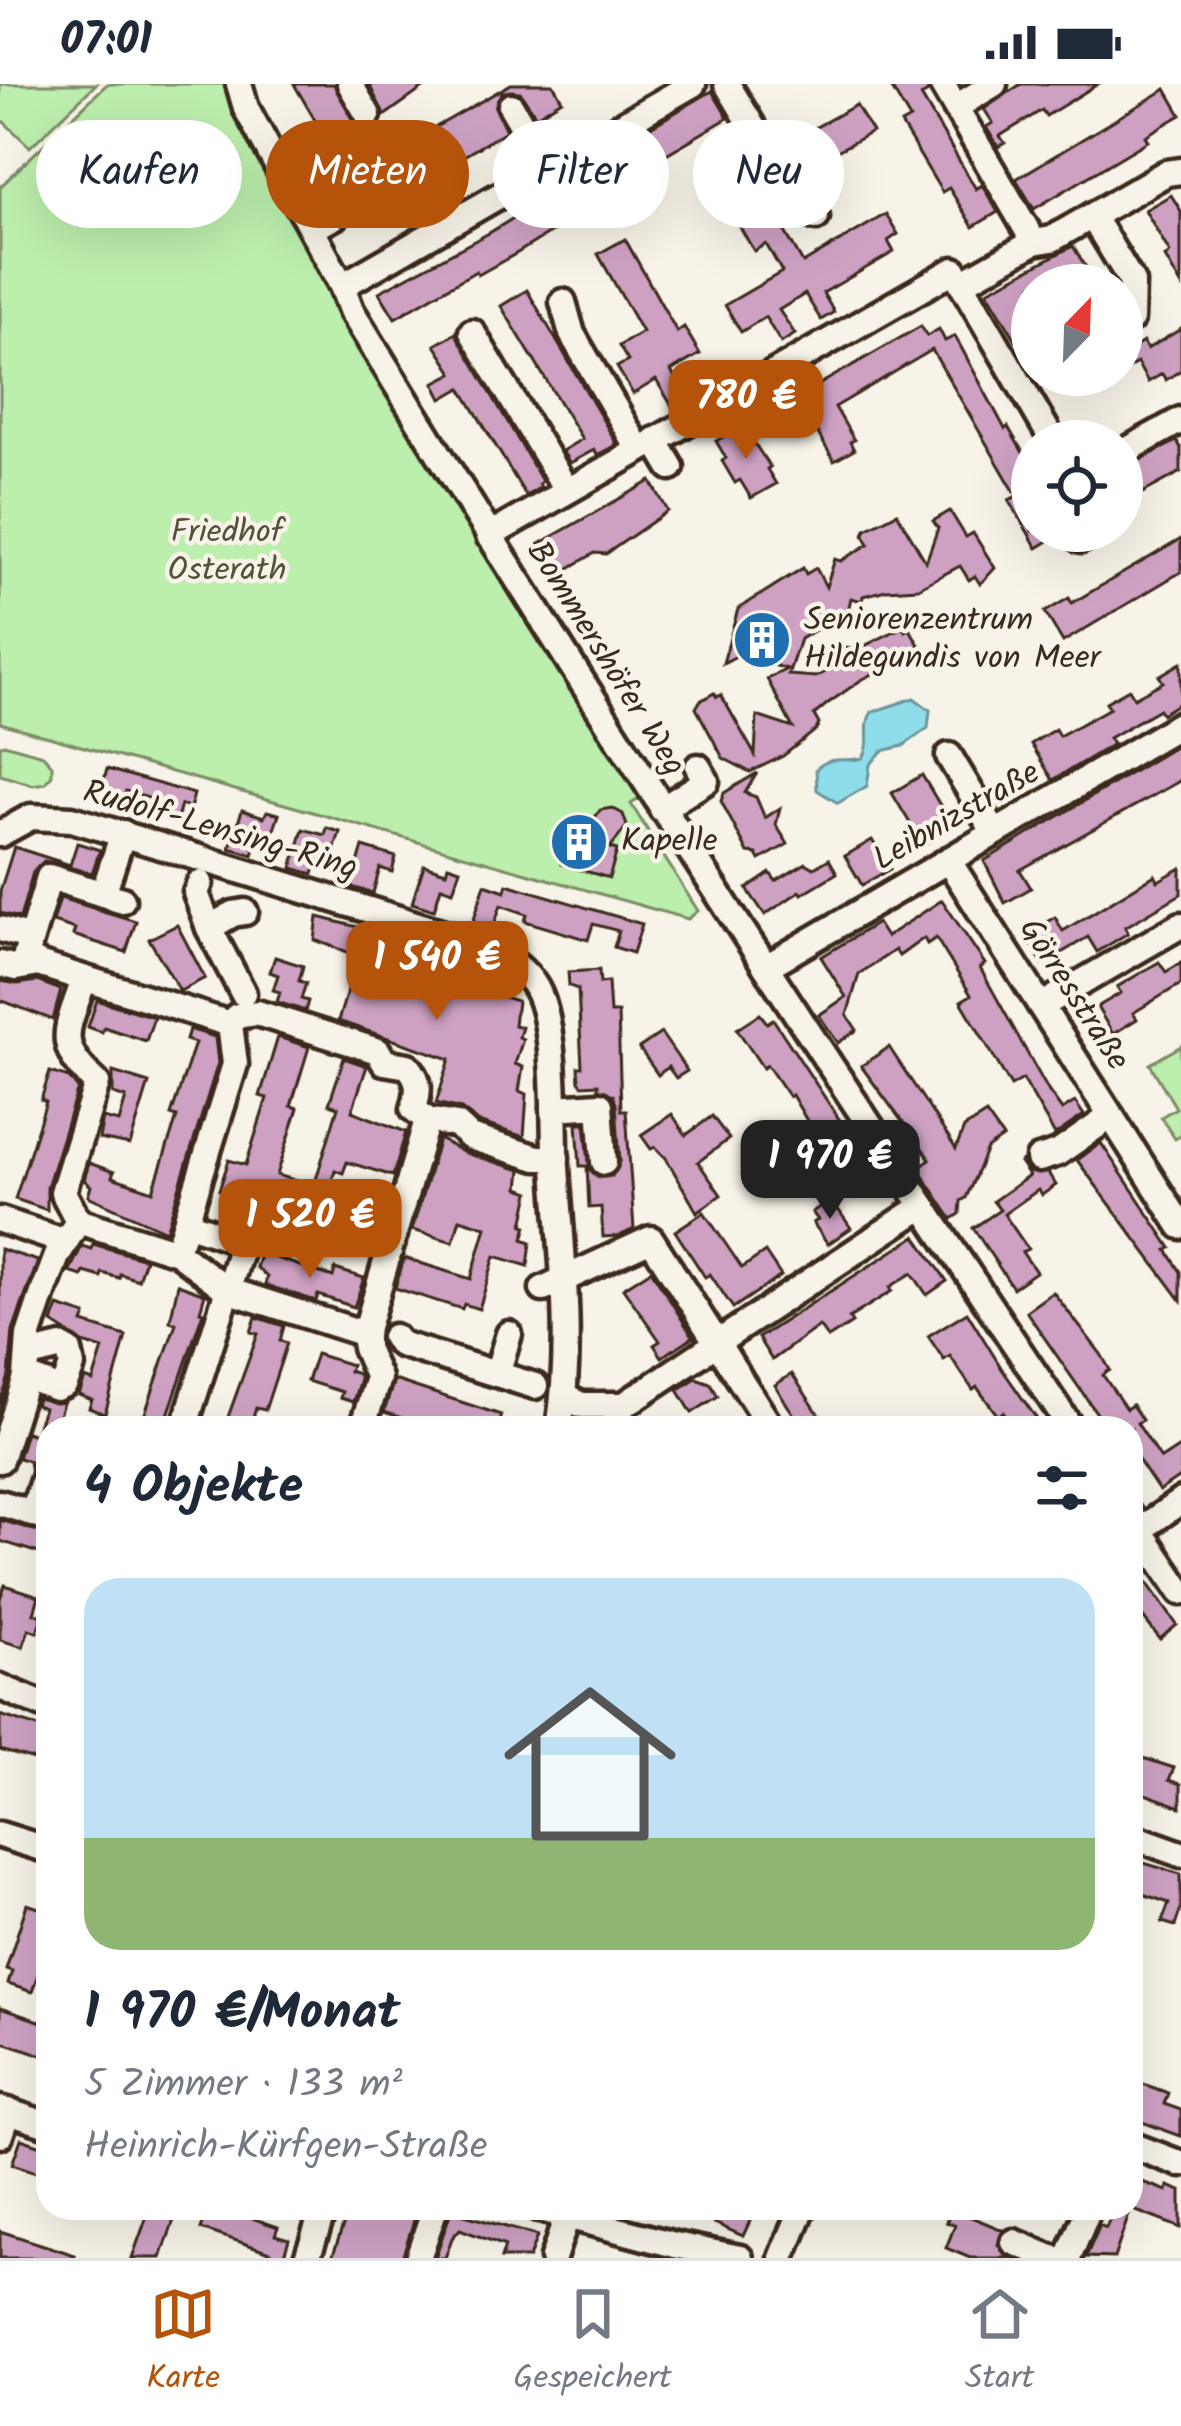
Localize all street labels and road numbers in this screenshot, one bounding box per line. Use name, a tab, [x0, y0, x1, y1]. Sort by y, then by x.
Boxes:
street label: Bommershöfer Weg	[511, 531, 699, 787]
street label: Leibnizstraße	[863, 748, 1051, 886]
street label: Rudolf-Lensing-Ring	[76, 766, 364, 896]
street label: Görresstraße	[1004, 908, 1142, 1082]

